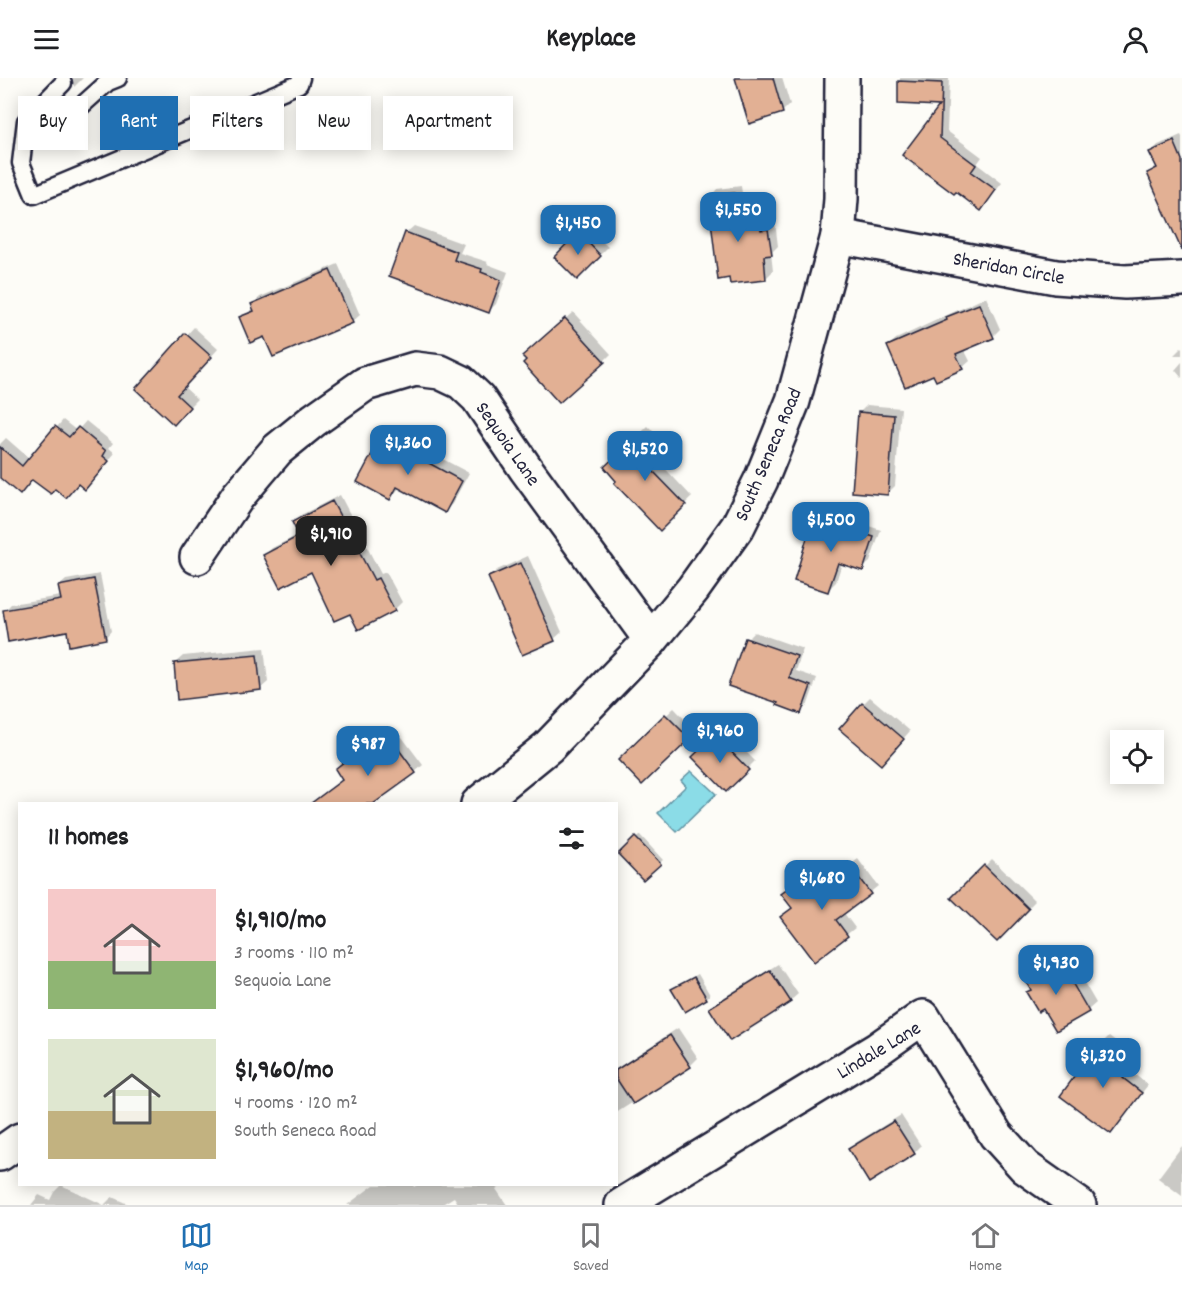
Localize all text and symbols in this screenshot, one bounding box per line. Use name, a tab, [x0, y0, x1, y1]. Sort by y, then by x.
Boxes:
text: Keyplace	[546, 20, 636, 59]
icon: menu	[30, 23, 63, 56]
icon: person	[1119, 23, 1152, 56]
chip: Buy	[18, 96, 88, 150]
chip: Rent	[100, 96, 178, 150]
chip: Filters	[190, 96, 284, 150]
chip: New	[296, 96, 371, 150]
chip: Apartment	[383, 96, 513, 150]
pin: $1,550	[689, 192, 787, 243]
text: $1,550	[714, 197, 762, 225]
pin: $1,450	[529, 205, 627, 256]
text: $1,450	[555, 210, 601, 238]
street label: Sheridan Circle	[950, 246, 1067, 294]
street label: South Seneca Road	[729, 384, 810, 526]
street label: Sequoia Lane	[467, 397, 546, 493]
pin: $1,360	[359, 425, 457, 476]
text: $1,360	[384, 430, 432, 458]
pin: $1,520	[596, 431, 694, 482]
text: $1,520	[621, 436, 669, 464]
pin: $1,500	[782, 502, 880, 553]
text: $1,500	[806, 507, 856, 535]
pin: $1,910	[282, 516, 380, 567]
text: $1,910	[310, 521, 352, 549]
pin: $1,960	[671, 713, 769, 764]
text: $1,960	[696, 718, 744, 746]
pin: $987	[332, 726, 404, 777]
map controls	[1110, 730, 1164, 784]
button: locate	[1110, 730, 1164, 784]
text: $987	[351, 731, 385, 759]
text: 11 homes	[48, 820, 129, 857]
icon: filters	[555, 822, 588, 855]
pin: $1,680	[773, 860, 871, 911]
text: $1,680	[798, 865, 846, 893]
text: $1,910/mo	[234, 903, 326, 940]
icon: home	[96, 913, 168, 985]
text: 3 rooms · 110 m²	[234, 940, 354, 968]
pin: $1,930	[1007, 945, 1105, 996]
text: $1,930	[1032, 950, 1080, 978]
text: Sequoia Lane	[234, 968, 331, 996]
street label: Lindale Lane	[832, 1015, 927, 1088]
pin: $1,320	[1054, 1038, 1152, 1089]
text: $1,320	[1080, 1043, 1126, 1071]
text: $1,960/mo	[234, 1053, 333, 1090]
icon: home	[96, 1063, 168, 1135]
text: 4 rooms · 120 m²	[234, 1090, 358, 1118]
text: South Seneca Road	[234, 1118, 377, 1146]
tab: Map	[180, 1219, 213, 1278]
tab: Saved	[573, 1219, 609, 1278]
tab: Home	[969, 1219, 1002, 1278]

